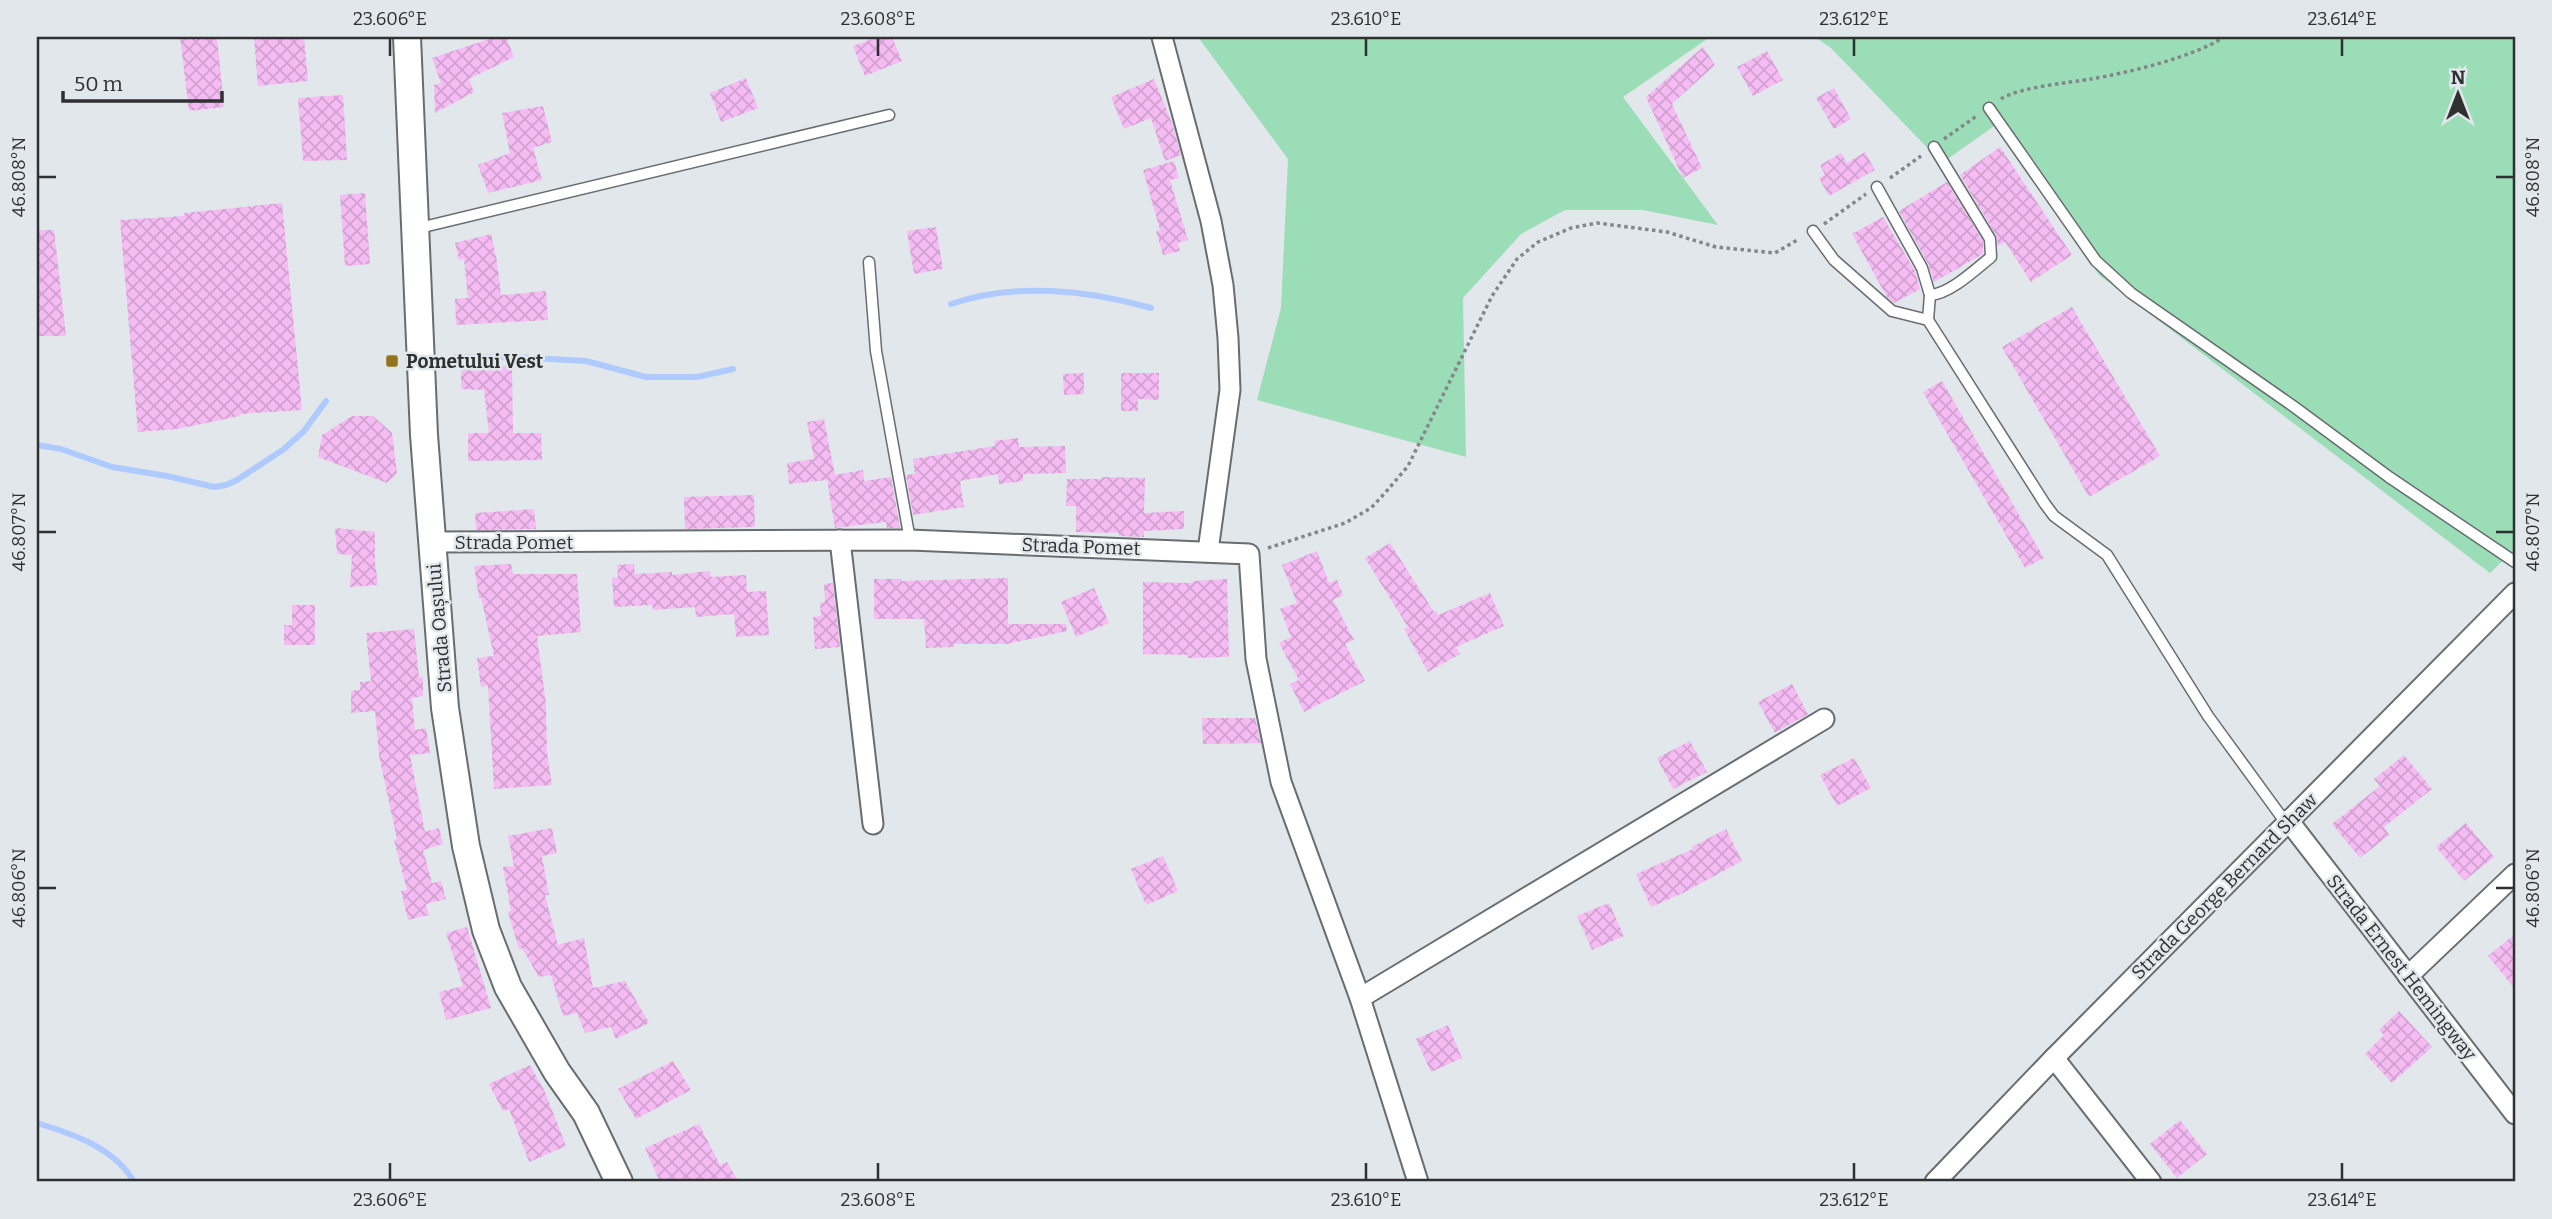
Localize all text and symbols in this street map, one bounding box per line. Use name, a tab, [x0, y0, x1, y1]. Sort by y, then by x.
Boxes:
text: 23.606°E	[353, 8, 427, 30]
text: 23.608°E	[841, 8, 915, 30]
text: 23.610°E	[1331, 8, 1401, 30]
text: 23.612°E	[1819, 8, 1889, 30]
text: 23.614°E	[2307, 8, 2377, 30]
scale bar	[63, 60, 222, 104]
north arrow	[2422, 60, 2492, 130]
text: N	[2451, 66, 2466, 89]
text: 50 m	[74, 71, 123, 97]
text: 46.808°N	[8, 137, 30, 217]
text: 46.808°N	[2522, 137, 2544, 217]
place label: Pometului Vest	[406, 350, 544, 373]
marker: Pometului Vest	[384, 353, 400, 369]
text: 46.807°N	[8, 492, 30, 572]
text: 46.807°N	[2522, 492, 2544, 572]
street label: Strada Pomet	[455, 531, 573, 554]
street label: Strada Pomet	[1021, 533, 1141, 560]
street label: Strada Oașului	[422, 562, 457, 693]
street label: Strada George Bernard Shaw	[2127, 788, 2323, 984]
text: 46.806°N	[8, 848, 30, 928]
text: 46.806°N	[2522, 848, 2544, 928]
street label: Strada Ernest Hemingway	[2322, 870, 2482, 1066]
text: 23.606°E	[353, 1189, 427, 1211]
text: 23.608°E	[841, 1189, 915, 1211]
text: 23.610°E	[1331, 1189, 1401, 1211]
text: 23.612°E	[1819, 1189, 1889, 1211]
text: 23.614°E	[2307, 1189, 2377, 1211]

